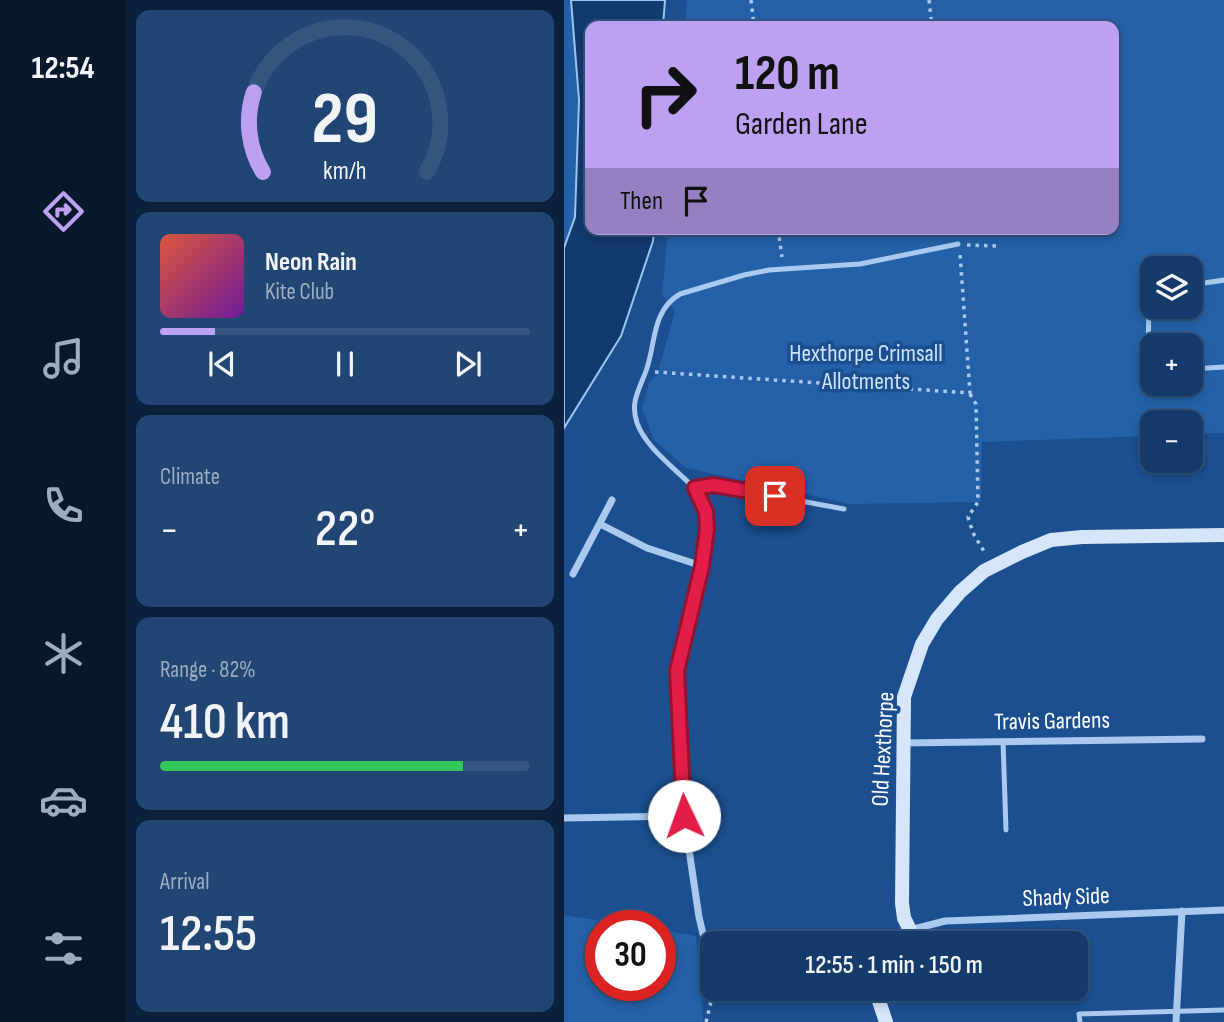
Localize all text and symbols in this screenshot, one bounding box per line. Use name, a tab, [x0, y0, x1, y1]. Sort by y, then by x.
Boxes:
text: 120 m	[735, 45, 840, 104]
text: 12:54	[31, 49, 95, 88]
icon: right	[620, 49, 711, 140]
text: 29	[312, 77, 378, 165]
text: Garden Lane	[735, 105, 868, 144]
text: km/h	[323, 156, 367, 187]
icon: arrive	[677, 182, 715, 220]
text: Then	[620, 186, 663, 217]
icon: directions	[39, 187, 88, 236]
text: Neon Rain	[265, 247, 357, 278]
map controls	[1140, 256, 1203, 473]
button: layers	[1140, 256, 1203, 319]
text: Kite Club	[265, 278, 334, 306]
button: +	[1140, 333, 1203, 396]
icon: music	[39, 334, 88, 383]
park label: Hexthorpe Crimsall Allotments	[789, 339, 943, 396]
icon: previous	[203, 345, 241, 383]
icon: pause	[326, 345, 364, 383]
icon: next	[449, 345, 487, 383]
button: −	[1140, 410, 1203, 473]
text: Climate	[160, 463, 220, 491]
pin	[745, 466, 805, 526]
icon: arrive	[756, 477, 794, 515]
icon: phone	[39, 481, 88, 530]
text: 22°	[315, 498, 375, 561]
text: −	[160, 508, 179, 553]
text: +	[511, 508, 530, 553]
icon: climate	[39, 629, 88, 678]
text: Range · 82%	[160, 656, 256, 684]
text: 410 km	[160, 691, 290, 754]
street label: Old Hexthorpe	[866, 691, 900, 807]
street label: Travis Gardens	[994, 705, 1110, 737]
icon: car	[39, 776, 88, 825]
position arrow	[647, 779, 721, 853]
text: Arrival	[160, 868, 209, 896]
street label: Shady Side	[1022, 881, 1110, 913]
text: 12:55	[160, 903, 257, 966]
speed limit sign: 30	[585, 910, 676, 1001]
icon: filters	[39, 924, 88, 973]
text: 12:55 · 1 min · 150 m	[805, 950, 983, 981]

